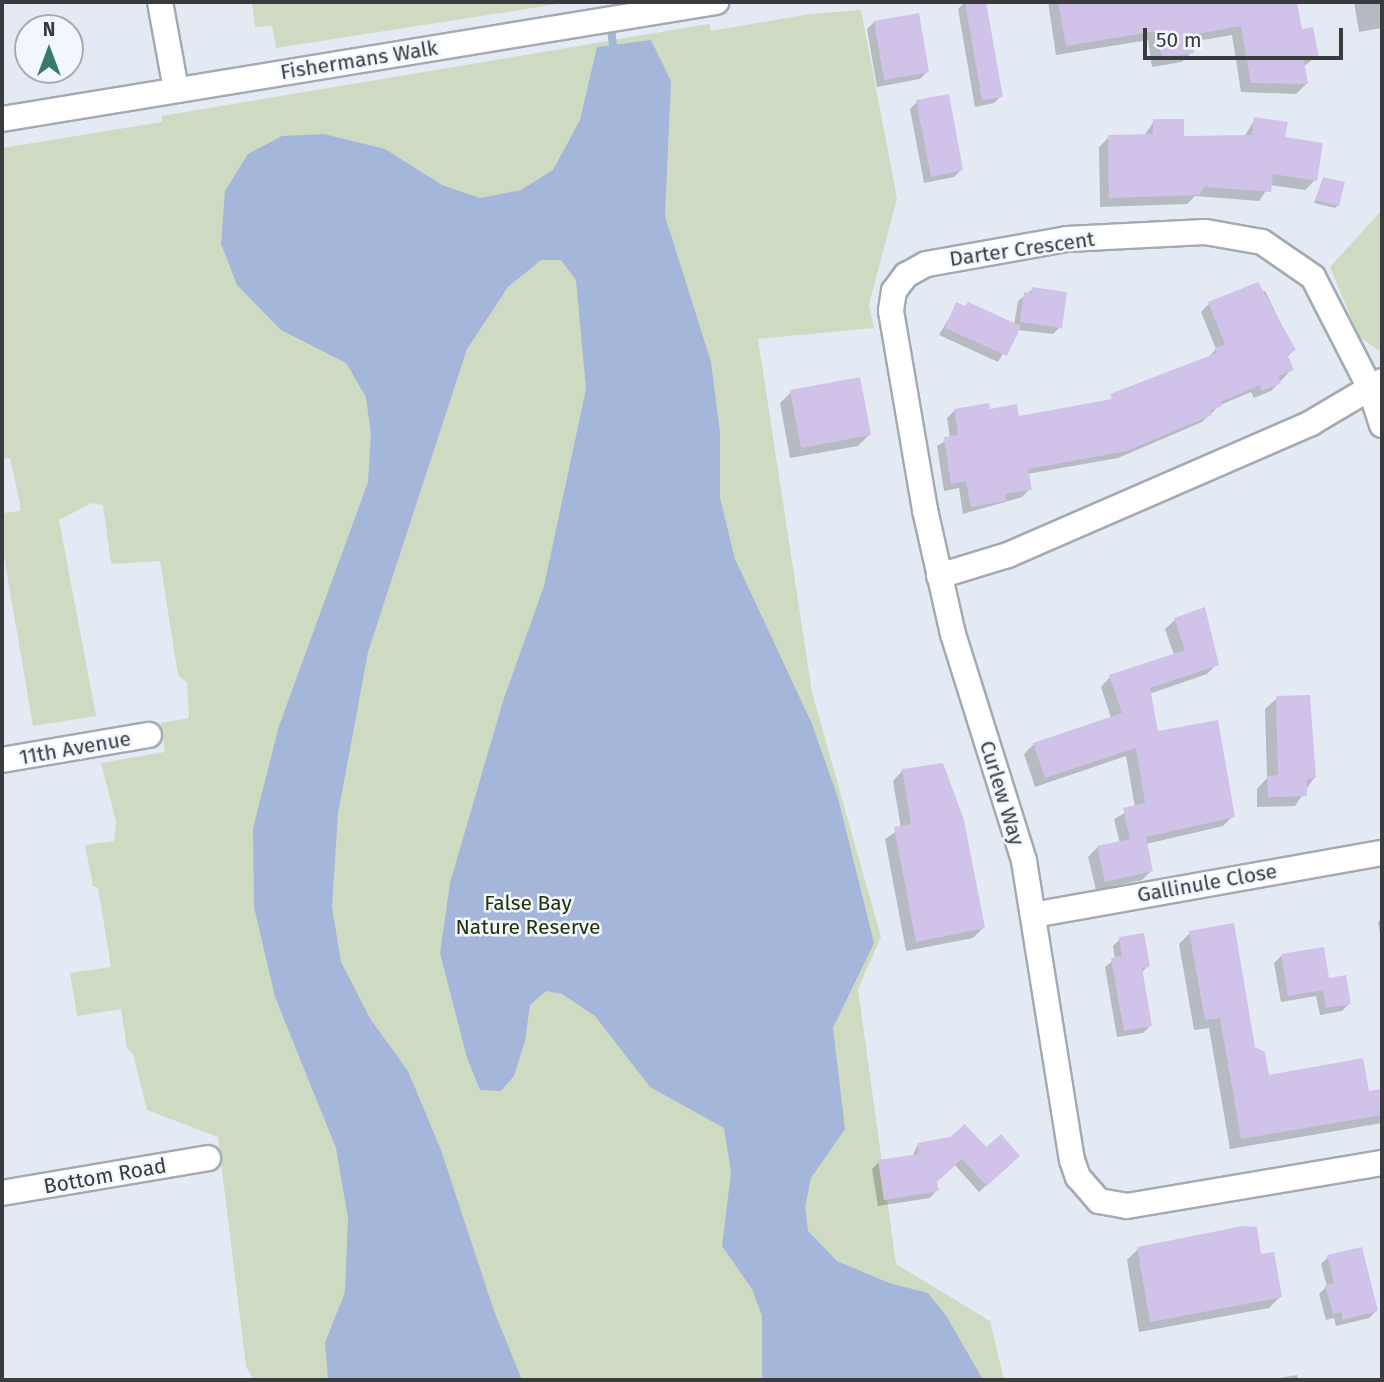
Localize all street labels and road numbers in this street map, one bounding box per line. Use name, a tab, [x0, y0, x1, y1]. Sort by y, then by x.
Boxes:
street label: Fishermans Walk	[278, 35, 440, 85]
street label: Darter Crescent	[948, 226, 1096, 272]
street label: 11th Avenue	[17, 726, 133, 770]
street label: Curlew Way	[974, 738, 1030, 848]
street label: Gallinule Close	[1135, 858, 1279, 908]
street label: Bottom Road	[42, 1153, 168, 1199]

